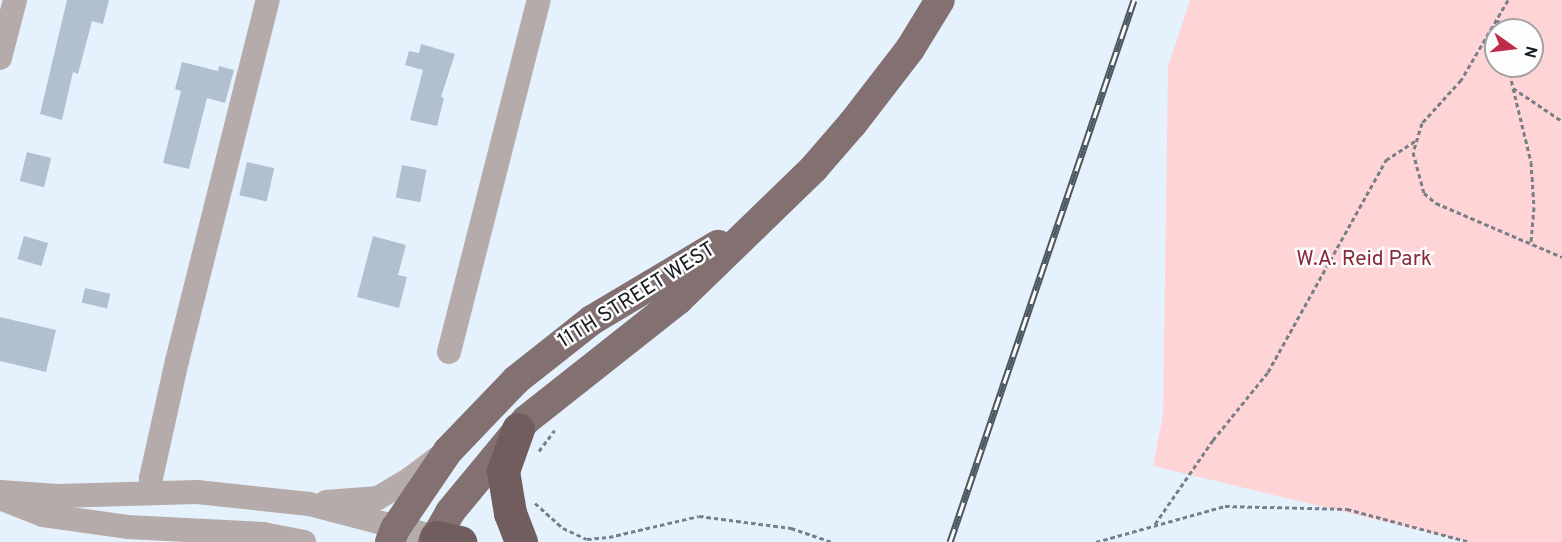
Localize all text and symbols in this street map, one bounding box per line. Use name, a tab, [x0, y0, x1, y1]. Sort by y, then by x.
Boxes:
north arrow	[1484, 18, 1544, 78]
text: N	[1518, 44, 1541, 60]
street label: 11TH STREET WEST	[553, 237, 721, 355]
park label: W.A. Reid Park	[1296, 247, 1432, 273]

